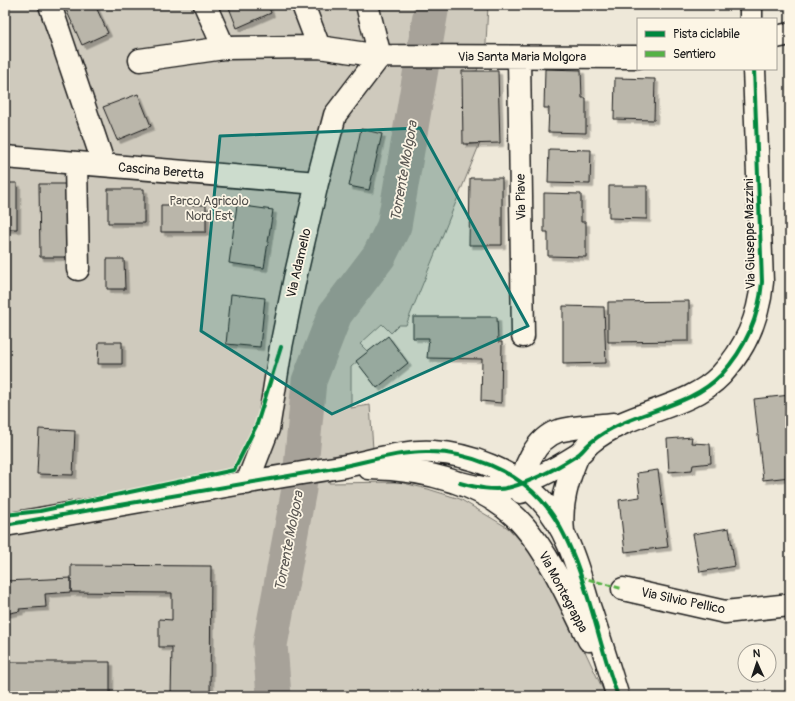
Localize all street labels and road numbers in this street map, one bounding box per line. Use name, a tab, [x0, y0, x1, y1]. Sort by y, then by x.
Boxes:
street label: Via Santa Maria Molgora	[458, 49, 586, 65]
street label: Cascina Beretta	[117, 159, 205, 183]
street label: Via Piave	[513, 173, 529, 221]
street label: Via Giuseppe Mazzini	[741, 178, 759, 290]
street label: Via Adamello	[283, 227, 315, 299]
street label: Via Montegrappa	[535, 549, 591, 635]
street label: Via Silvio Pellico	[639, 584, 727, 618]

